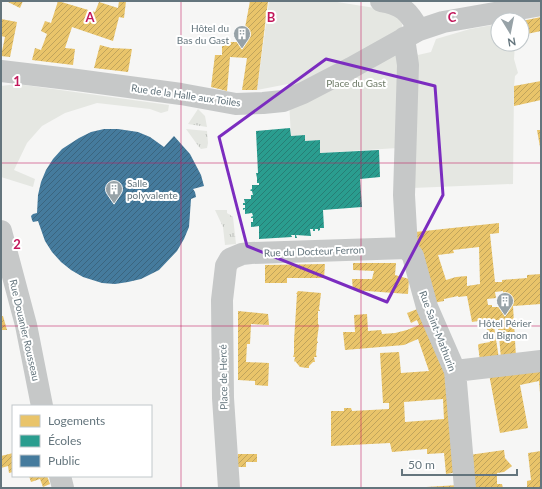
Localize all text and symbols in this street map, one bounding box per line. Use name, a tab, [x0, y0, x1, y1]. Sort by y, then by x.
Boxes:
text: A	[84, 9, 95, 25]
text: B	[267, 9, 276, 25]
text: C	[448, 9, 457, 25]
north arrow	[490, 12, 530, 52]
place label: Hôtel du Bas du Gast	[177, 22, 229, 46]
building icon: Hôtel du Bas du Gast	[232, 24, 252, 49]
text: N	[507, 35, 517, 49]
text: 1	[13, 73, 21, 89]
park label: Place du Gast	[326, 77, 386, 89]
street label: Rue de la Halle aux Toiles	[131, 81, 241, 109]
place label: Salle polyvalente	[127, 177, 178, 201]
building icon: Salle polyvalente	[104, 179, 124, 204]
text: 2	[13, 236, 21, 252]
street label: Rue du Docteur Ferron	[264, 243, 364, 259]
street label: Rue Douanier Rousseau	[7, 278, 43, 382]
street label: Rue Saint-Mathurin	[417, 289, 459, 373]
building icon: Hôtel Périer du Bignon	[495, 291, 515, 316]
place label: Hôtel Périer du Bignon	[479, 317, 532, 341]
street label: Place de Hercé	[216, 344, 230, 410]
legend	[12, 405, 152, 477]
text: Logements	[48, 413, 105, 428]
text: Écoles	[48, 433, 81, 448]
scale bar	[402, 451, 517, 477]
text: Public	[48, 453, 80, 468]
text: 50 m	[408, 457, 435, 472]

